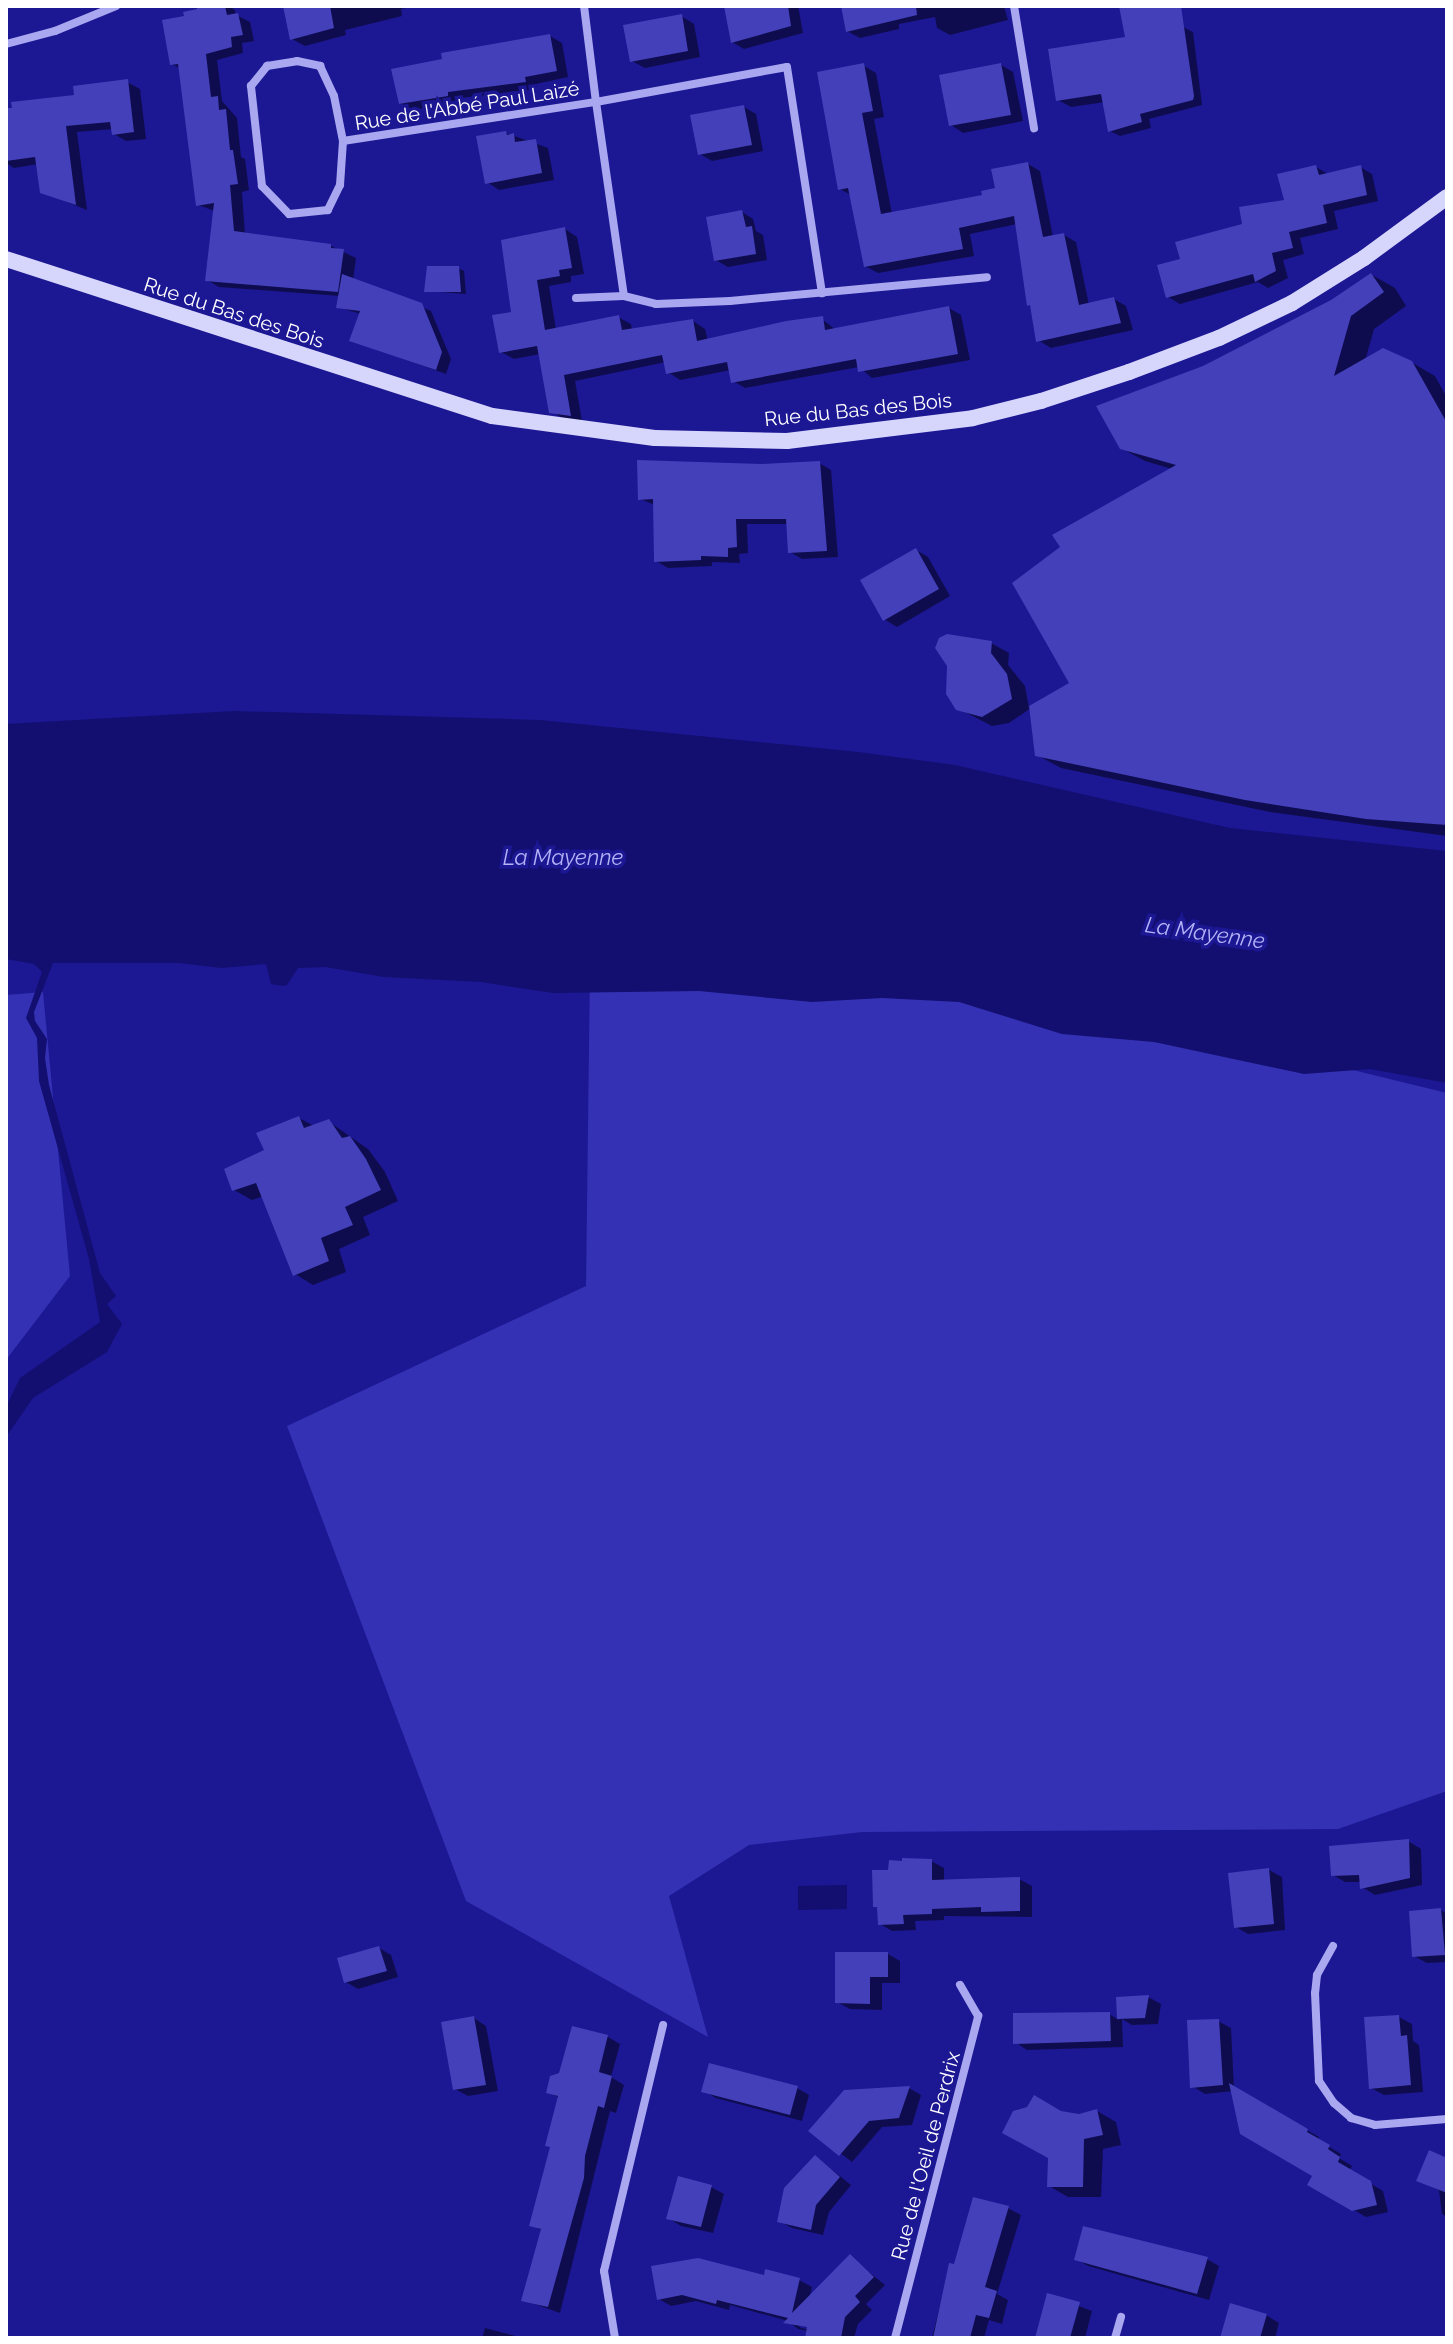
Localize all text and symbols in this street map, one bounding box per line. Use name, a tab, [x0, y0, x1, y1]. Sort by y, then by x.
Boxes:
street label: Rue de l'Abbé Paul Laizé	[353, 76, 581, 136]
street label: Rue du Bas des Bois	[141, 273, 327, 353]
street label: Rue du Bas des Bois	[763, 388, 953, 432]
water label: La Mayenne	[503, 845, 623, 871]
water label: La Mayenne	[1143, 912, 1267, 954]
street label: Rue de l'Oeil de Perdrix	[887, 2049, 965, 2263]

